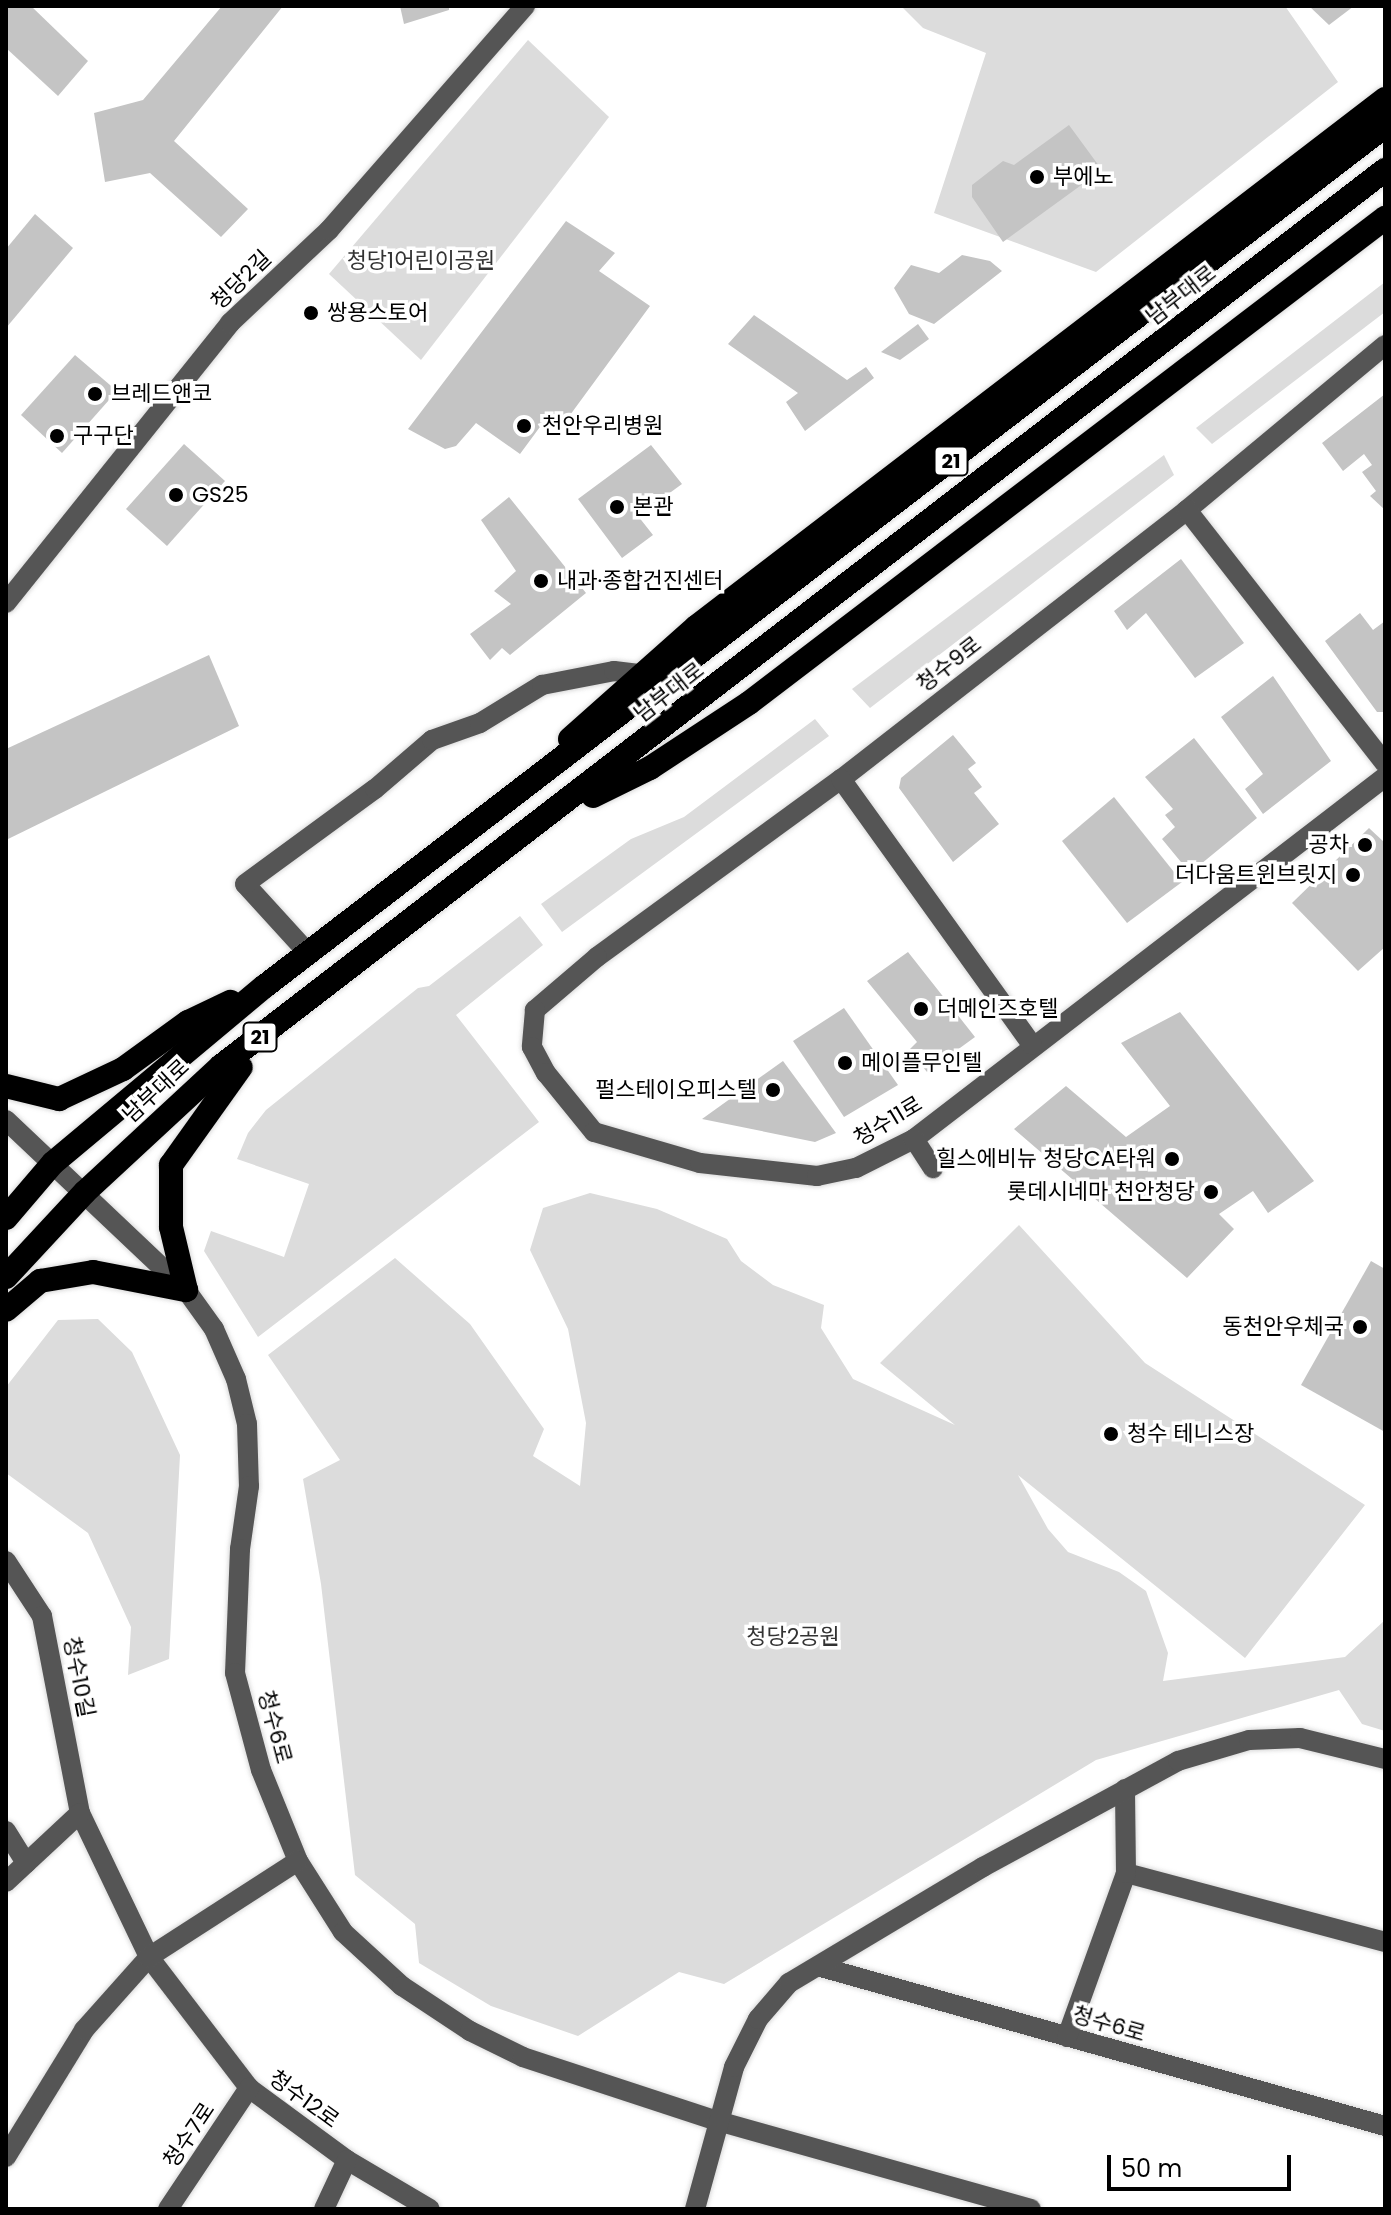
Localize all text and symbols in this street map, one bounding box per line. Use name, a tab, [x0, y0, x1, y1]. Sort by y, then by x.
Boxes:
place label: 부에노	[1053, 164, 1114, 190]
marker: 부에노	[1028, 168, 1046, 186]
street label: 청당2길	[205, 245, 277, 315]
park label: 청당1어린이공원	[347, 248, 495, 274]
street label: 남부대로	[1141, 260, 1221, 330]
place label: 쌍용스토어	[327, 300, 428, 326]
marker: 쌍용스토어	[302, 304, 320, 322]
place label: 브레드앤코	[111, 381, 212, 407]
marker: 브레드앤코	[86, 385, 104, 403]
place label: 천안우리병원	[542, 413, 663, 439]
marker: 천안우리병원	[513, 415, 535, 437]
place label: 구구단	[73, 423, 134, 449]
marker: 구구단	[48, 427, 66, 445]
road number: 21	[933, 445, 969, 477]
place label: GS25	[192, 482, 248, 508]
marker: GS25	[167, 486, 185, 504]
place label: 본관	[633, 494, 673, 520]
marker: 본관	[608, 498, 626, 516]
place label: 내과·종합건진센터	[557, 568, 724, 594]
marker: 내과·종합건진센터	[532, 572, 550, 590]
street label: 청수9로	[911, 631, 987, 697]
street label: 남부대로	[629, 657, 709, 727]
place label: 공차	[1309, 832, 1349, 858]
marker: 공차	[1356, 836, 1374, 854]
place label: 더다움트윈브릿지	[1175, 862, 1337, 888]
marker: 더다움트윈브릿지	[1344, 866, 1362, 884]
place label: 더메인즈호텔	[937, 996, 1058, 1022]
marker: 더메인즈호텔	[912, 1000, 930, 1018]
road number: 21	[242, 1021, 278, 1053]
place label: 메이플무인텔	[861, 1050, 982, 1076]
street label: 남부대로	[117, 1054, 195, 1128]
marker: 메이플무인텔	[836, 1054, 854, 1072]
place label: 펄스테이오피스텔	[595, 1077, 757, 1103]
marker: 펄스테이오피스텔	[764, 1081, 782, 1099]
street label: 청수11로	[849, 1090, 927, 1152]
place label: 힐스에비뉴 청당CA타워	[936, 1146, 1156, 1172]
marker: 힐스에비뉴 청당CA타워	[1163, 1150, 1181, 1168]
place label: 롯데시네마 천안청당	[1007, 1179, 1195, 1205]
marker: 롯데시네마 천안청당	[1202, 1183, 1220, 1201]
place label: 동천안우체국	[1223, 1314, 1344, 1340]
marker: 동천안우체국	[1351, 1318, 1369, 1336]
place label: 청수 테니스장	[1127, 1421, 1254, 1447]
marker: 청수 테니스장	[1102, 1425, 1120, 1443]
park label: 청당2공원	[746, 1624, 840, 1650]
street label: 청수10길	[58, 1634, 100, 1720]
street label: 청수6로	[253, 1688, 297, 1766]
street label: 청수6로	[1069, 2001, 1149, 2047]
street label: 청수12로	[264, 2065, 344, 2133]
street label: 청수7로	[158, 2097, 220, 2173]
scale bar	[1111, 2139, 1295, 2189]
text: 50 m	[1121, 2152, 1182, 2185]

